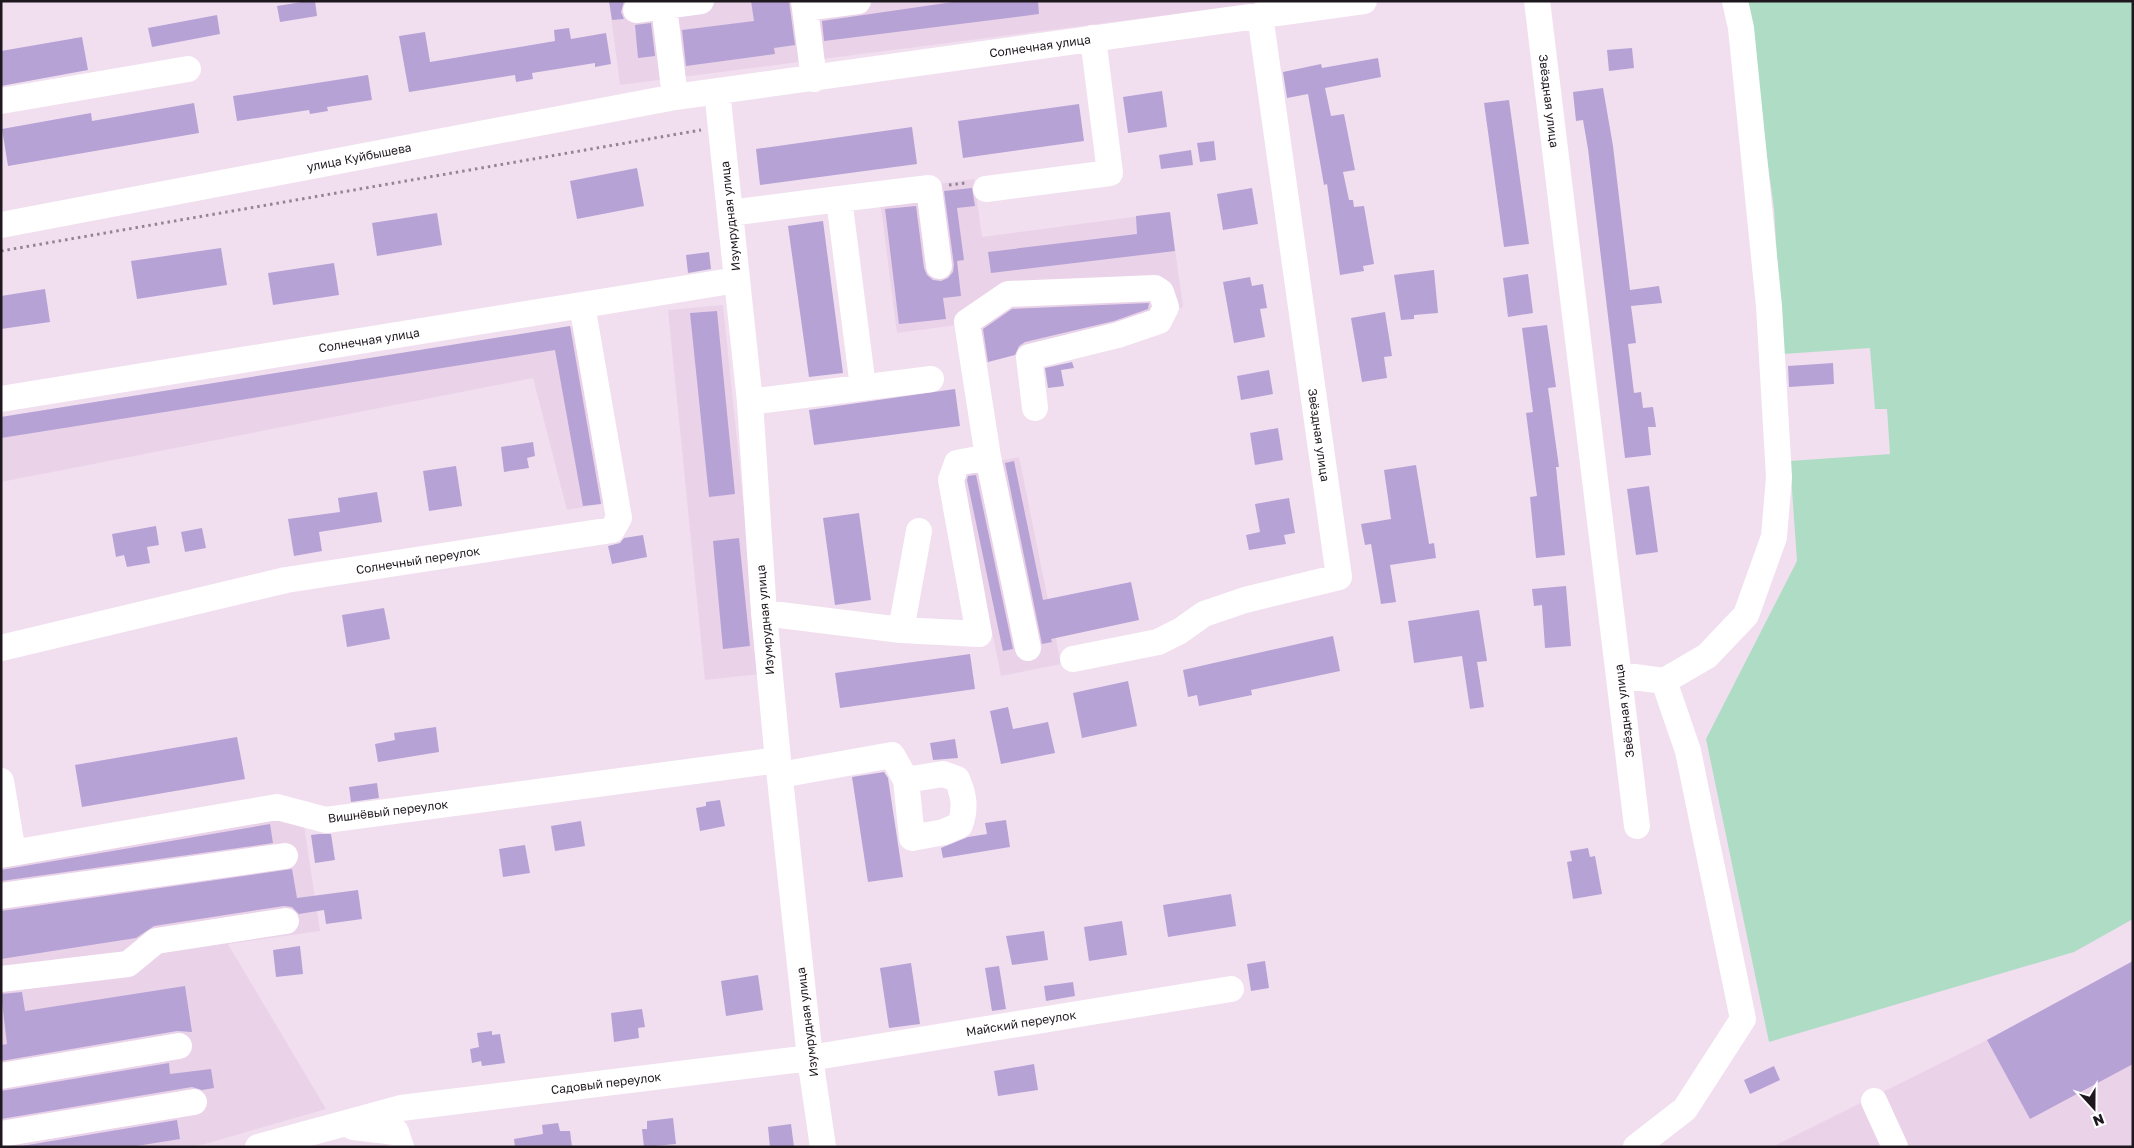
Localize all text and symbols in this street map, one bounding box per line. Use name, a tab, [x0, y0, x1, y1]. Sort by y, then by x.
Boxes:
street label: Солнечная улица	[988, 31, 1092, 61]
street label: Звёздная улица	[1536, 53, 1562, 149]
street label: улица Куйбышева	[305, 139, 413, 175]
street label: Изумрудная улица	[717, 160, 743, 272]
street label: Солнечная улица	[317, 325, 421, 355]
street label: Звёздная улица	[1305, 387, 1333, 483]
street label: Солнечный переулок	[355, 543, 481, 577]
street label: Изумрудная улица	[753, 564, 777, 676]
street label: Звёздная улица	[1611, 663, 1637, 759]
street label: Вишнёвый переулок	[327, 796, 449, 826]
street label: Изумрудная улица	[793, 966, 821, 1078]
street label: Майский переулок	[965, 1007, 1077, 1039]
street label: Садовый переулок	[550, 1069, 662, 1097]
north arrow	[2069, 1083, 2119, 1133]
text: N	[2091, 1111, 2107, 1130]

